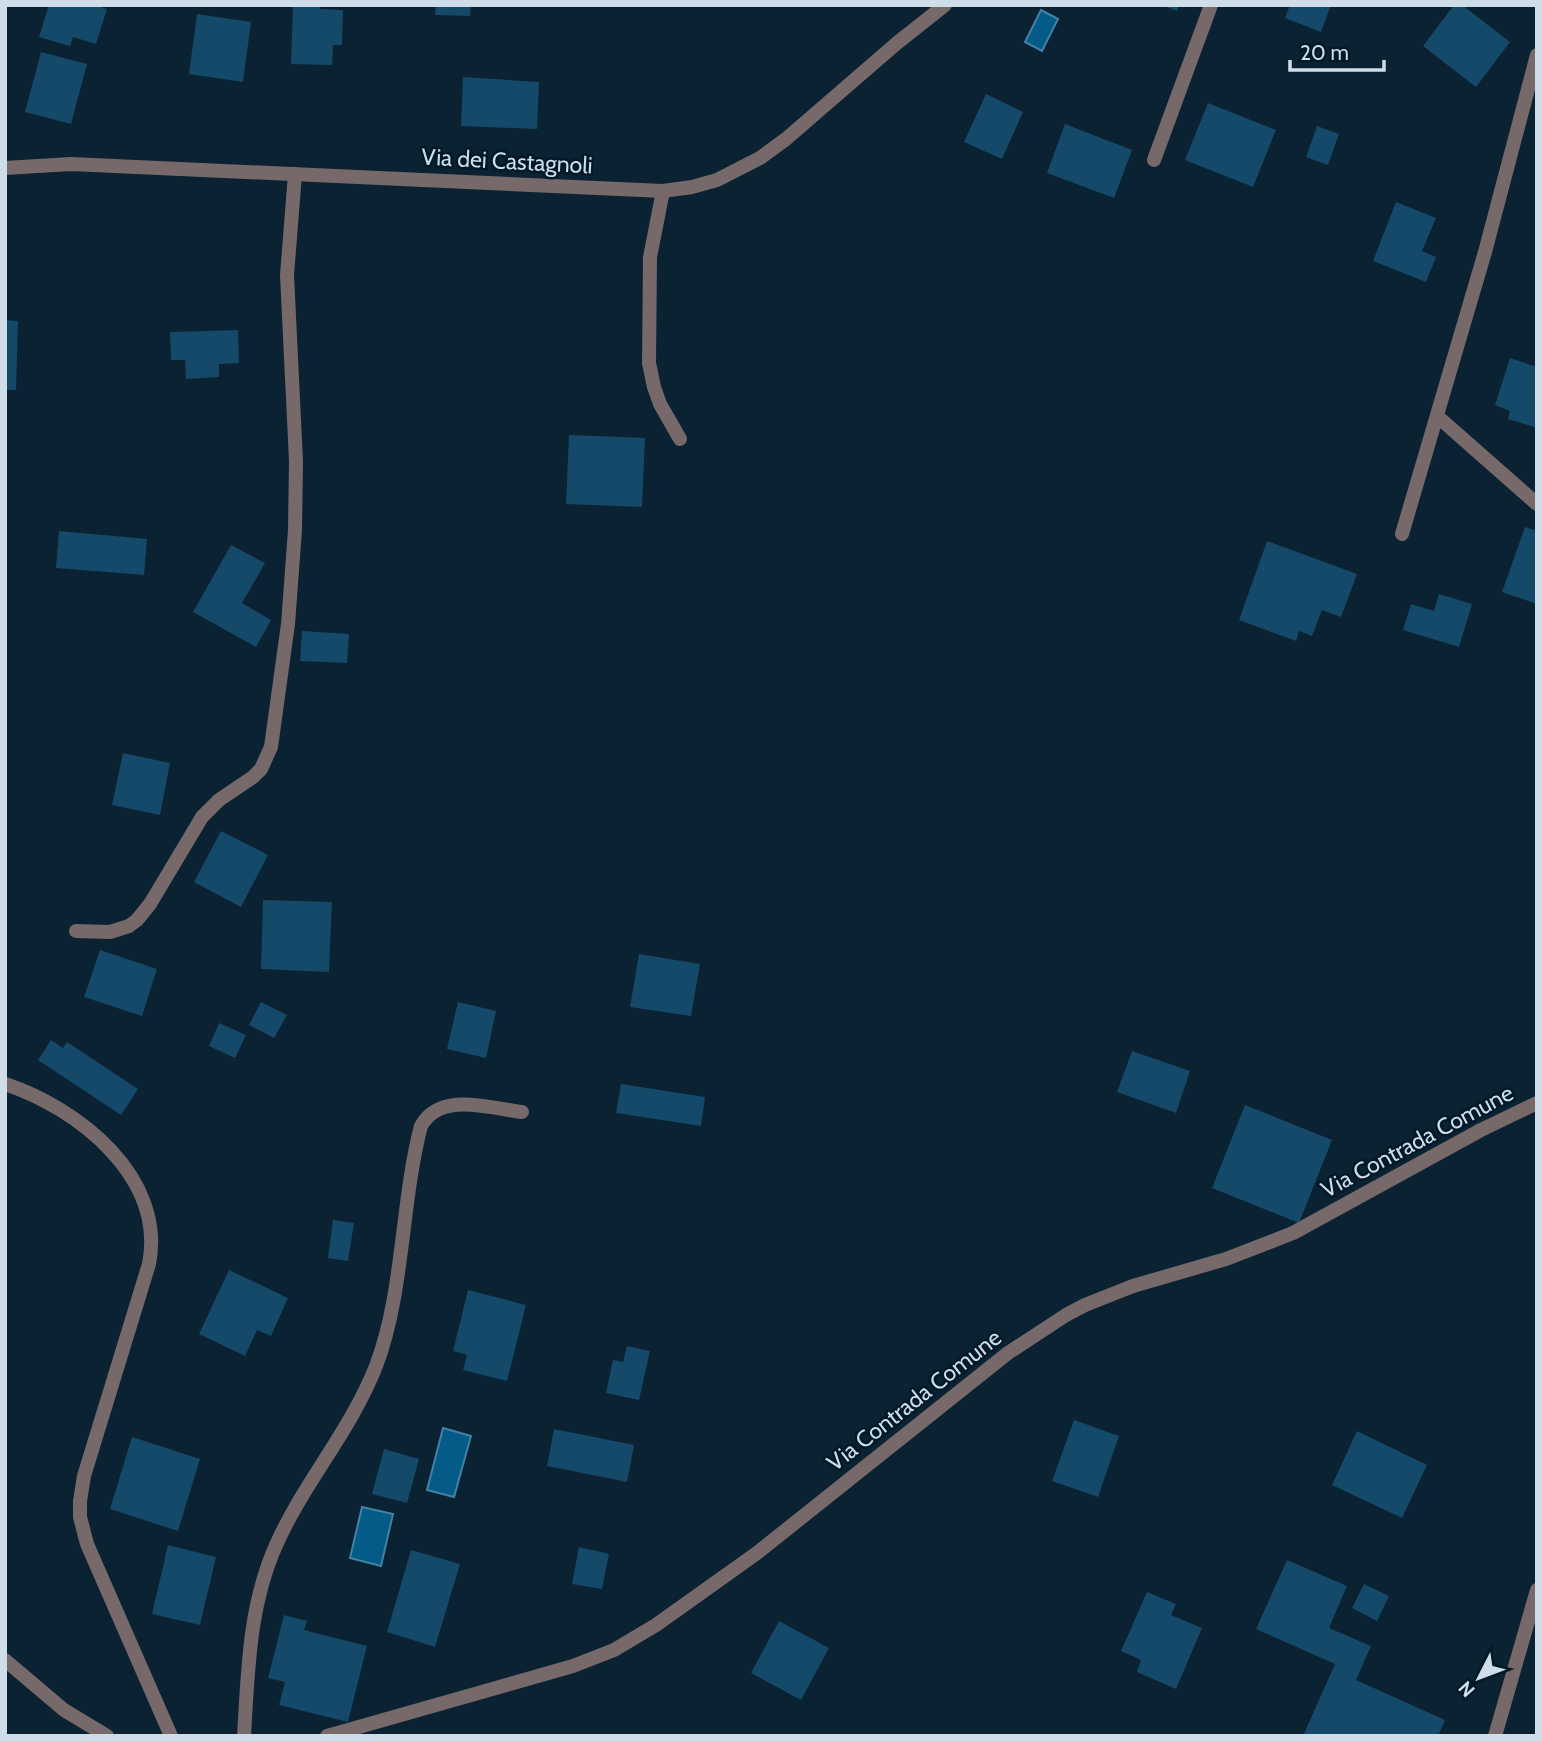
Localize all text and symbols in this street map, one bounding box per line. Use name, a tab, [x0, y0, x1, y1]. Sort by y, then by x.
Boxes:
scale bar	[1290, 28, 1384, 72]
text: 20 m	[1300, 40, 1349, 65]
street label: Via dei Castagnoli	[421, 143, 593, 179]
street label: Via Contrada Comune	[1316, 1078, 1518, 1203]
street label: Via Contrada Comune	[821, 1323, 1007, 1477]
north arrow	[1444, 1643, 1514, 1713]
text: N	[1454, 1676, 1480, 1702]

